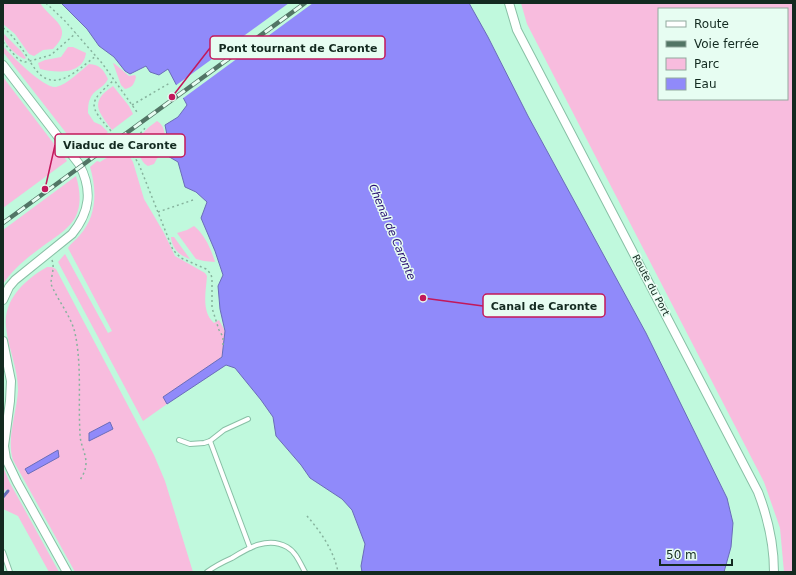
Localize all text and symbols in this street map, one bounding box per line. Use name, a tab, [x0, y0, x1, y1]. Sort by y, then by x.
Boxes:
legend	[658, 8, 788, 100]
text: Route	[694, 17, 729, 31]
callout: Pont tournant de Caronte	[210, 36, 385, 59]
text: Voie ferrée	[694, 37, 759, 51]
text: Pont tournant de Caronte	[219, 42, 377, 55]
text: Parc	[694, 57, 719, 71]
text: Eau	[694, 77, 717, 91]
callout: Viaduc de Caronte	[55, 134, 185, 157]
text: Viaduc de Caronte	[63, 139, 177, 152]
water label: Chenal de Caronte	[366, 182, 418, 282]
street label: Route du Port	[630, 252, 672, 318]
callout: Canal de Caronte	[483, 294, 605, 317]
text: Canal de Caronte	[491, 300, 597, 313]
scale bar	[660, 541, 732, 567]
text: 50 m	[666, 548, 697, 562]

